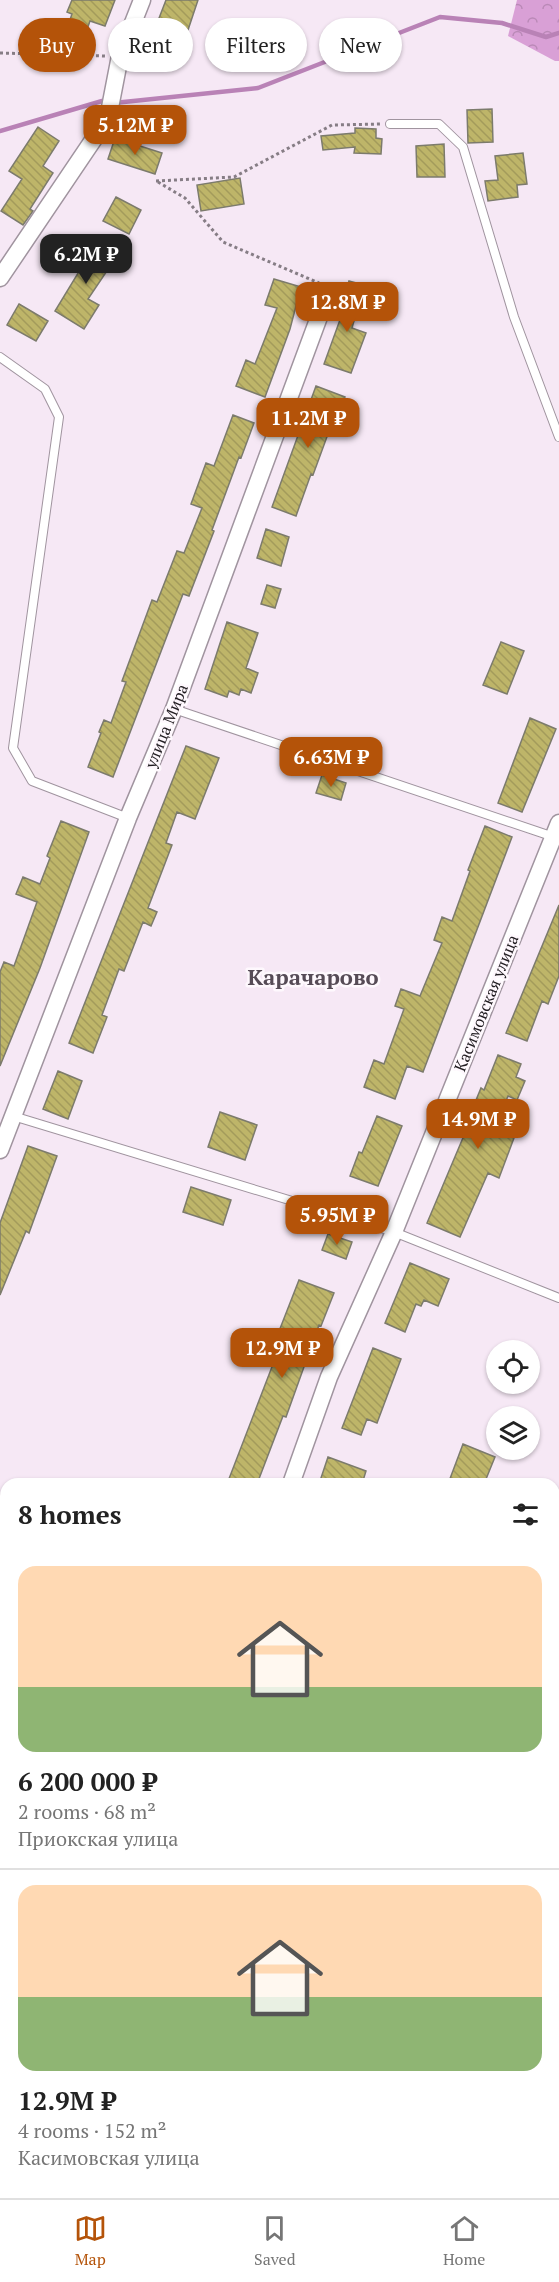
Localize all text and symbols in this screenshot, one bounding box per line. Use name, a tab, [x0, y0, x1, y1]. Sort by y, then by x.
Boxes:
chip: Buy	[18, 18, 96, 72]
chip: Rent	[108, 18, 193, 72]
chip: Filters	[205, 18, 307, 72]
chip: New	[319, 18, 402, 72]
pin: 5.12M ₽	[80, 105, 190, 156]
text: 5.12M ₽	[97, 111, 173, 138]
pin: 6.2M ₽	[37, 234, 135, 285]
text: 6.2M ₽	[54, 240, 118, 267]
pin: 12.8M ₽	[292, 282, 402, 333]
text: 12.8M ₽	[309, 288, 385, 315]
pin: 11.2M ₽	[253, 398, 363, 449]
text: 11.2M ₽	[270, 404, 346, 431]
street label: улица Мира	[139, 681, 193, 772]
pin: 6.63M ₽	[276, 737, 386, 788]
text: 6.63M ₽	[293, 743, 369, 770]
street label: Касимовская улица	[449, 931, 523, 1075]
district label: Карачарово	[247, 962, 379, 991]
pin: 14.9M ₽	[423, 1099, 533, 1150]
text: 14.9M ₽	[440, 1105, 516, 1132]
pin: 5.95M ₽	[282, 1195, 392, 1246]
text: 5.95M ₽	[299, 1201, 375, 1228]
pin: 12.9M ₽	[227, 1328, 337, 1379]
text: 12.9M ₽	[244, 1334, 320, 1361]
map controls	[486, 1340, 540, 1460]
button: locate	[486, 1340, 540, 1394]
button: layers	[486, 1406, 540, 1460]
text: 8 homes	[18, 1497, 122, 1531]
icon: filters	[509, 1498, 542, 1531]
icon: home	[226, 1605, 334, 1713]
text: 6 200 000 ₽	[18, 1764, 157, 1798]
text: 2 rooms · 68 m²	[18, 1798, 156, 1825]
text: Приокская улица	[18, 1825, 178, 1852]
icon: home	[226, 1924, 334, 2032]
text: 12.9M ₽	[18, 2083, 116, 2117]
text: 4 rooms · 152 m²	[18, 2117, 166, 2144]
text: Касимовская улица	[18, 2144, 200, 2171]
tab: Map	[74, 2212, 107, 2270]
tab: Saved	[254, 2212, 296, 2270]
tab: Home	[443, 2212, 485, 2270]

